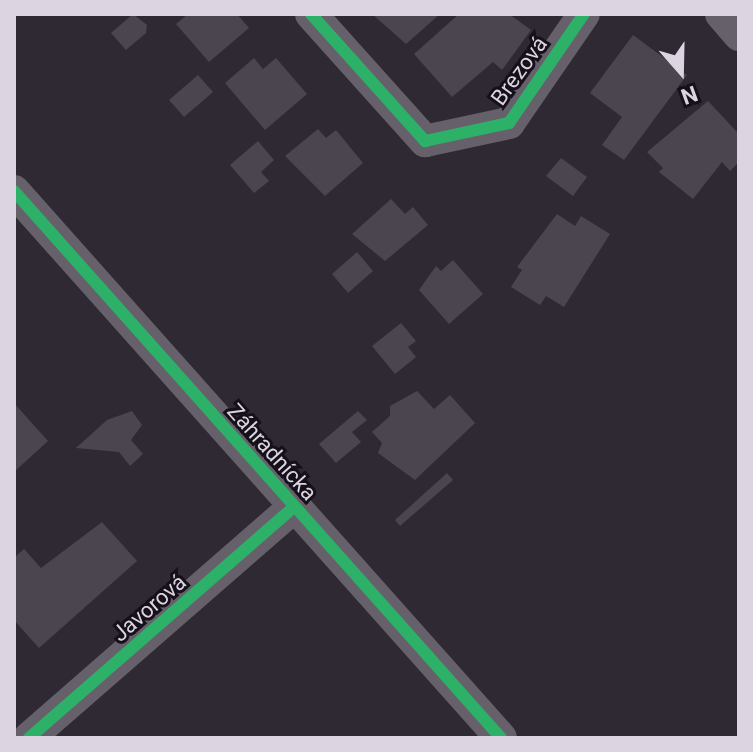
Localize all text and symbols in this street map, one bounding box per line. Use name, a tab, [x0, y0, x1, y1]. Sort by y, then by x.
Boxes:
street label: Brezová	[485, 32, 553, 110]
north arrow	[641, 32, 721, 112]
text: N	[678, 81, 701, 109]
street label: Záhradnícka	[222, 398, 322, 506]
street label: Javorová	[107, 569, 191, 647]

